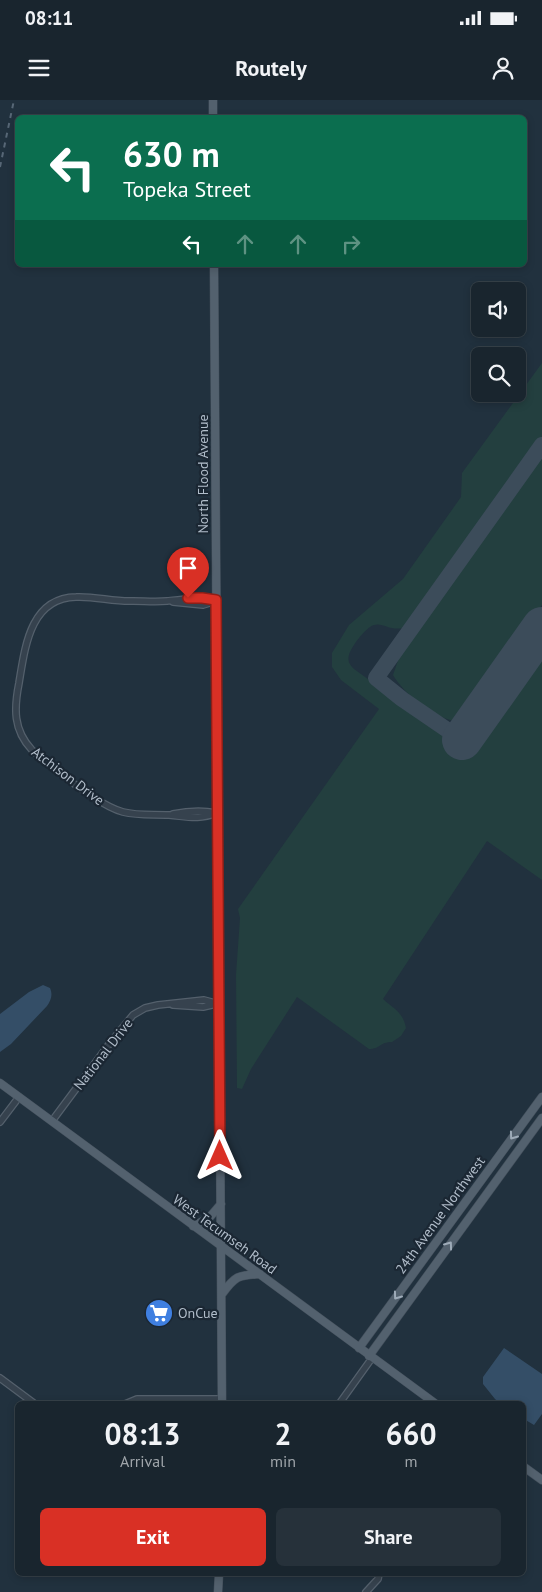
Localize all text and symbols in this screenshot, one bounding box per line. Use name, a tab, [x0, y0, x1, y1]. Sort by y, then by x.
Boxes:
text: 08:11	[25, 6, 73, 30]
icon: menu	[25, 54, 53, 82]
text: Routely	[235, 54, 307, 82]
icon: person	[489, 54, 517, 82]
text: 630 m	[123, 131, 220, 177]
icon: left	[40, 135, 105, 200]
text: Topeka Street	[123, 175, 251, 203]
icon: left	[178, 230, 206, 258]
icon: ahead	[231, 230, 259, 258]
icon: ahead	[284, 230, 312, 258]
icon: right	[337, 230, 365, 258]
map controls	[471, 282, 526, 402]
button: sound	[471, 282, 526, 337]
button: search	[471, 347, 526, 402]
street label: North Flood Avenue	[194, 414, 212, 534]
pin	[167, 547, 209, 598]
icon: arrive	[174, 554, 202, 582]
street label: Atchison Drive	[28, 743, 108, 809]
street label: National Drive	[69, 1015, 137, 1093]
position arrow	[193, 1129, 245, 1181]
one-way arrow	[510, 1130, 519, 1140]
street label: 24th Avenue Northwest	[391, 1153, 489, 1277]
street label: West Tecumseh Road	[169, 1190, 281, 1278]
one-way arrow	[443, 1241, 452, 1251]
one-way arrow	[394, 1290, 403, 1300]
supermarket icon: OnCue	[144, 1298, 174, 1328]
place label: OnCue	[178, 1304, 218, 1322]
text: 08:13	[104, 1414, 181, 1453]
text: 2	[275, 1414, 292, 1453]
text: 660	[385, 1414, 437, 1453]
text: Arrival	[120, 1451, 165, 1471]
text: min	[270, 1451, 296, 1471]
text: m	[405, 1451, 418, 1471]
button: Exit	[40, 1508, 266, 1566]
button: Share	[276, 1508, 501, 1566]

